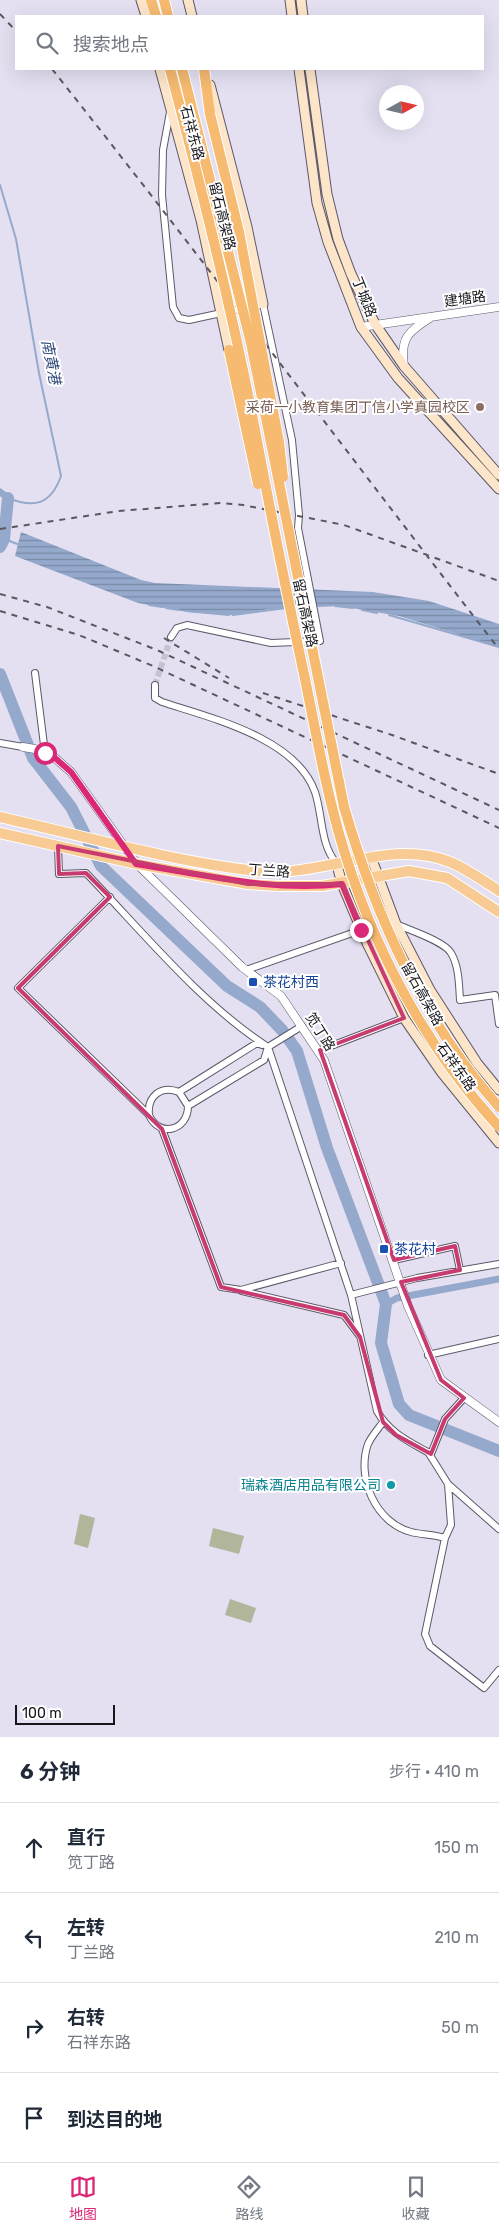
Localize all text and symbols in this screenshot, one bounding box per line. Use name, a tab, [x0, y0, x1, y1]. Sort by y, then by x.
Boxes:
search box	[15, 15, 484, 70]
icon: search	[33, 29, 61, 57]
text: 搜索地点	[73, 33, 149, 56]
north arrow	[379, 85, 424, 130]
street label: 石祥东路	[177, 104, 207, 162]
street label: 留石高架路	[205, 180, 239, 252]
street label: 丁城路	[348, 274, 380, 320]
street label: 建塘路	[443, 288, 487, 310]
water label: 南黄港	[38, 338, 65, 388]
place label: 采荷一小教育集团丁信小学真园校区	[246, 399, 470, 416]
marker: 采荷一小教育集团丁信小学真园校区	[474, 401, 486, 413]
street label: 留石高架路	[289, 577, 321, 649]
route start	[34, 742, 57, 765]
street label: 丁兰路	[247, 861, 291, 881]
route end	[350, 919, 373, 942]
street label: 留石高架路	[398, 959, 446, 1029]
place label: 茶花村西	[263, 974, 319, 991]
marker: 茶花村西	[247, 976, 259, 988]
street label: 笕丁路	[302, 1010, 338, 1054]
street label: 石祥东路	[433, 1039, 479, 1095]
place label: 茶花村	[394, 1241, 436, 1258]
marker: 茶花村	[378, 1243, 390, 1255]
place label: 瑞森酒店用品有限公司	[241, 1477, 381, 1494]
marker: 瑞森酒店用品有限公司	[385, 1479, 397, 1491]
scale bar	[15, 1702, 115, 1725]
text: 100 m	[22, 1705, 62, 1722]
text: 6 分钟	[20, 1759, 80, 1784]
text: 步行 · 410 m	[389, 1762, 479, 1781]
text: 直行	[67, 1826, 105, 1849]
icon: ahead	[20, 1834, 48, 1862]
text: 150 m	[434, 1838, 479, 1857]
text: 笕丁路	[67, 1853, 115, 1872]
text: 左转	[67, 1916, 105, 1939]
icon: left	[20, 1924, 48, 1952]
text: 210 m	[434, 1928, 479, 1947]
text: 丁兰路	[67, 1943, 115, 1962]
text: 右转	[67, 2006, 105, 2029]
icon: right	[20, 2014, 48, 2042]
text: 50 m	[441, 2018, 479, 2037]
text: 石祥东路	[67, 2033, 131, 2052]
icon: arrive	[20, 2104, 48, 2132]
text: 到达目的地	[67, 2108, 162, 2131]
tab: 地图	[69, 2173, 97, 2223]
tab: 路线	[235, 2173, 263, 2223]
tab: 收藏	[402, 2173, 430, 2223]

